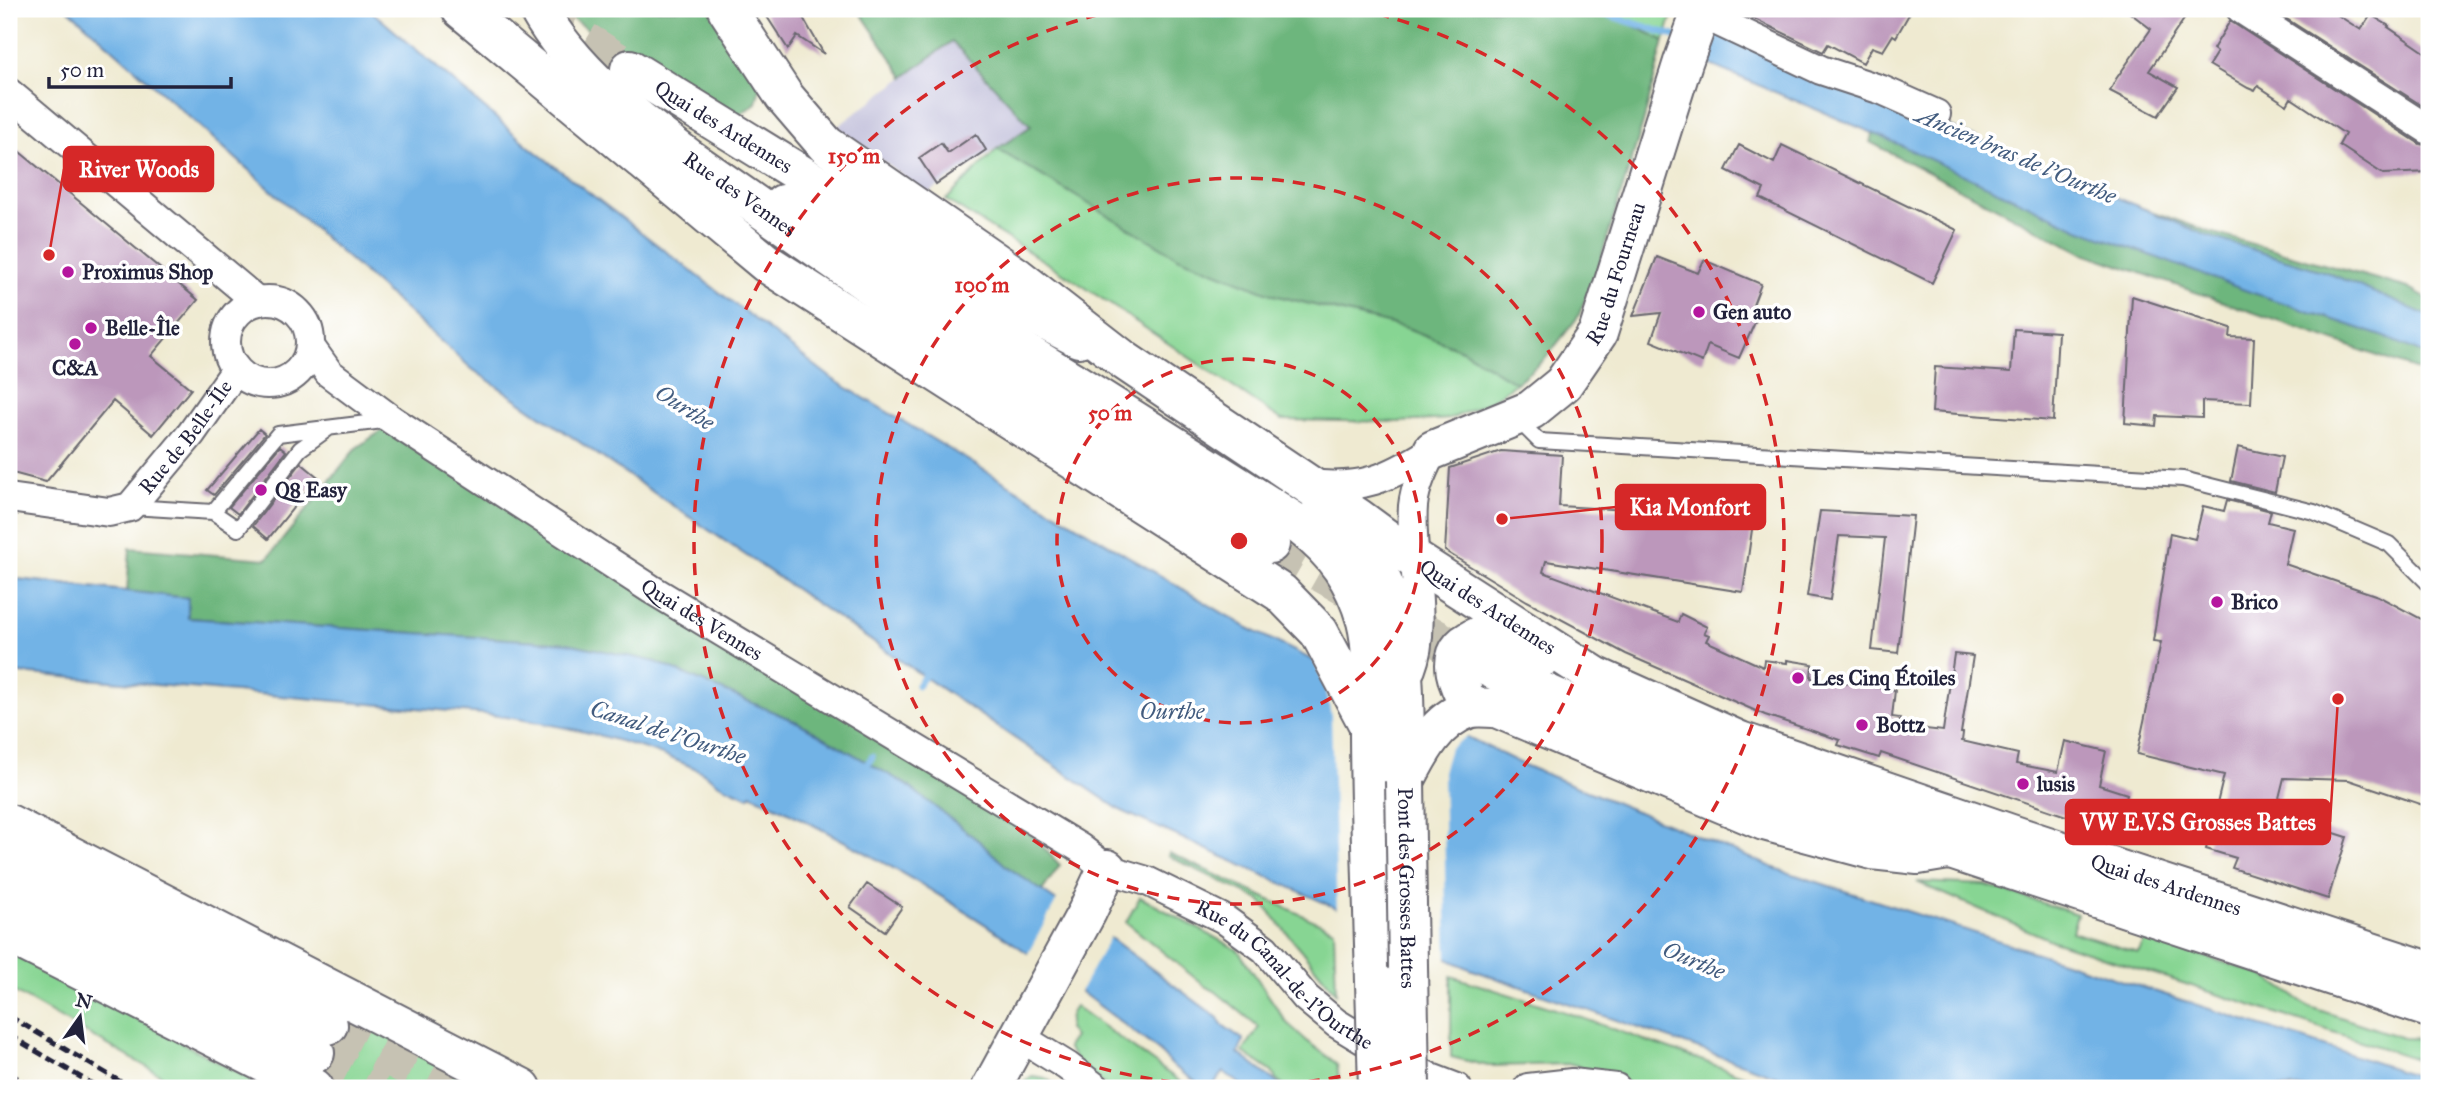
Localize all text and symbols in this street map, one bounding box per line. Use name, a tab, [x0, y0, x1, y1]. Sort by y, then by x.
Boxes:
scale bar	[49, 46, 231, 90]
text: 50 m	[60, 57, 105, 83]
street label: Quai des Ardennes	[650, 74, 797, 179]
water label: Ancien bras de l'Ourthe	[1910, 99, 2121, 210]
text: 150 m	[828, 143, 880, 169]
street label: Rue des Vennes	[678, 146, 801, 242]
callout: River Woods	[64, 147, 213, 191]
text: River Woods	[79, 155, 200, 183]
street label: Rue du Fourneau	[1580, 199, 1651, 350]
place label: Proximus Shop	[82, 259, 214, 285]
marker: Proximus Shop	[60, 264, 76, 280]
text: 100 m	[955, 272, 1010, 298]
place label: Gen auto	[1713, 299, 1791, 325]
marker: Gen auto	[1691, 304, 1707, 320]
place label: Belle-Île	[105, 314, 180, 341]
marker: Belle-Île	[83, 320, 99, 336]
marker: C&A	[67, 336, 83, 352]
place label: C&A	[52, 355, 99, 381]
street label: Rue de Belle-Île	[133, 375, 238, 500]
water label: Ourthe	[650, 378, 720, 437]
text: 50 m	[1088, 400, 1132, 426]
place label: Q8 Easy	[275, 477, 348, 503]
marker: Q8 Easy	[253, 482, 269, 498]
callout: Kia Monfort	[1616, 485, 1765, 529]
text: Kia Monfort	[1630, 493, 1751, 521]
centre of rings	[1227, 529, 1251, 553]
street label: Quai des Ardennes	[1415, 553, 1561, 660]
street label: Quai des Vennes	[636, 573, 767, 666]
place label: Brico	[2231, 589, 2278, 615]
marker: Brico	[2209, 594, 2225, 610]
place label: Les Cinq Étoiles	[1812, 664, 1956, 691]
marker: Les Cinq Étoiles	[1790, 670, 1806, 686]
water label: Canal de l'Ourthe	[587, 694, 750, 770]
water label: Ourthe	[1140, 697, 1205, 725]
place label: Bottz	[1876, 712, 1925, 738]
marker: Bottz	[1854, 717, 1870, 733]
place label: lusis	[2036, 771, 2075, 797]
marker: lusis	[2015, 776, 2031, 792]
street label: Pont des Grosses Battes	[1392, 787, 1421, 989]
callout: VW E.V.S Grosses Battes	[2066, 800, 2330, 844]
text: VW E.V.S Grosses Battes	[2079, 808, 2317, 836]
street label: Quai des Ardennes	[2087, 848, 2245, 922]
street label: Rue du Canal-de-l'Ourthe	[1191, 894, 1378, 1056]
water label: Ourthe	[1659, 935, 1730, 986]
north arrow	[46, 982, 116, 1052]
text: N	[73, 988, 95, 1014]

